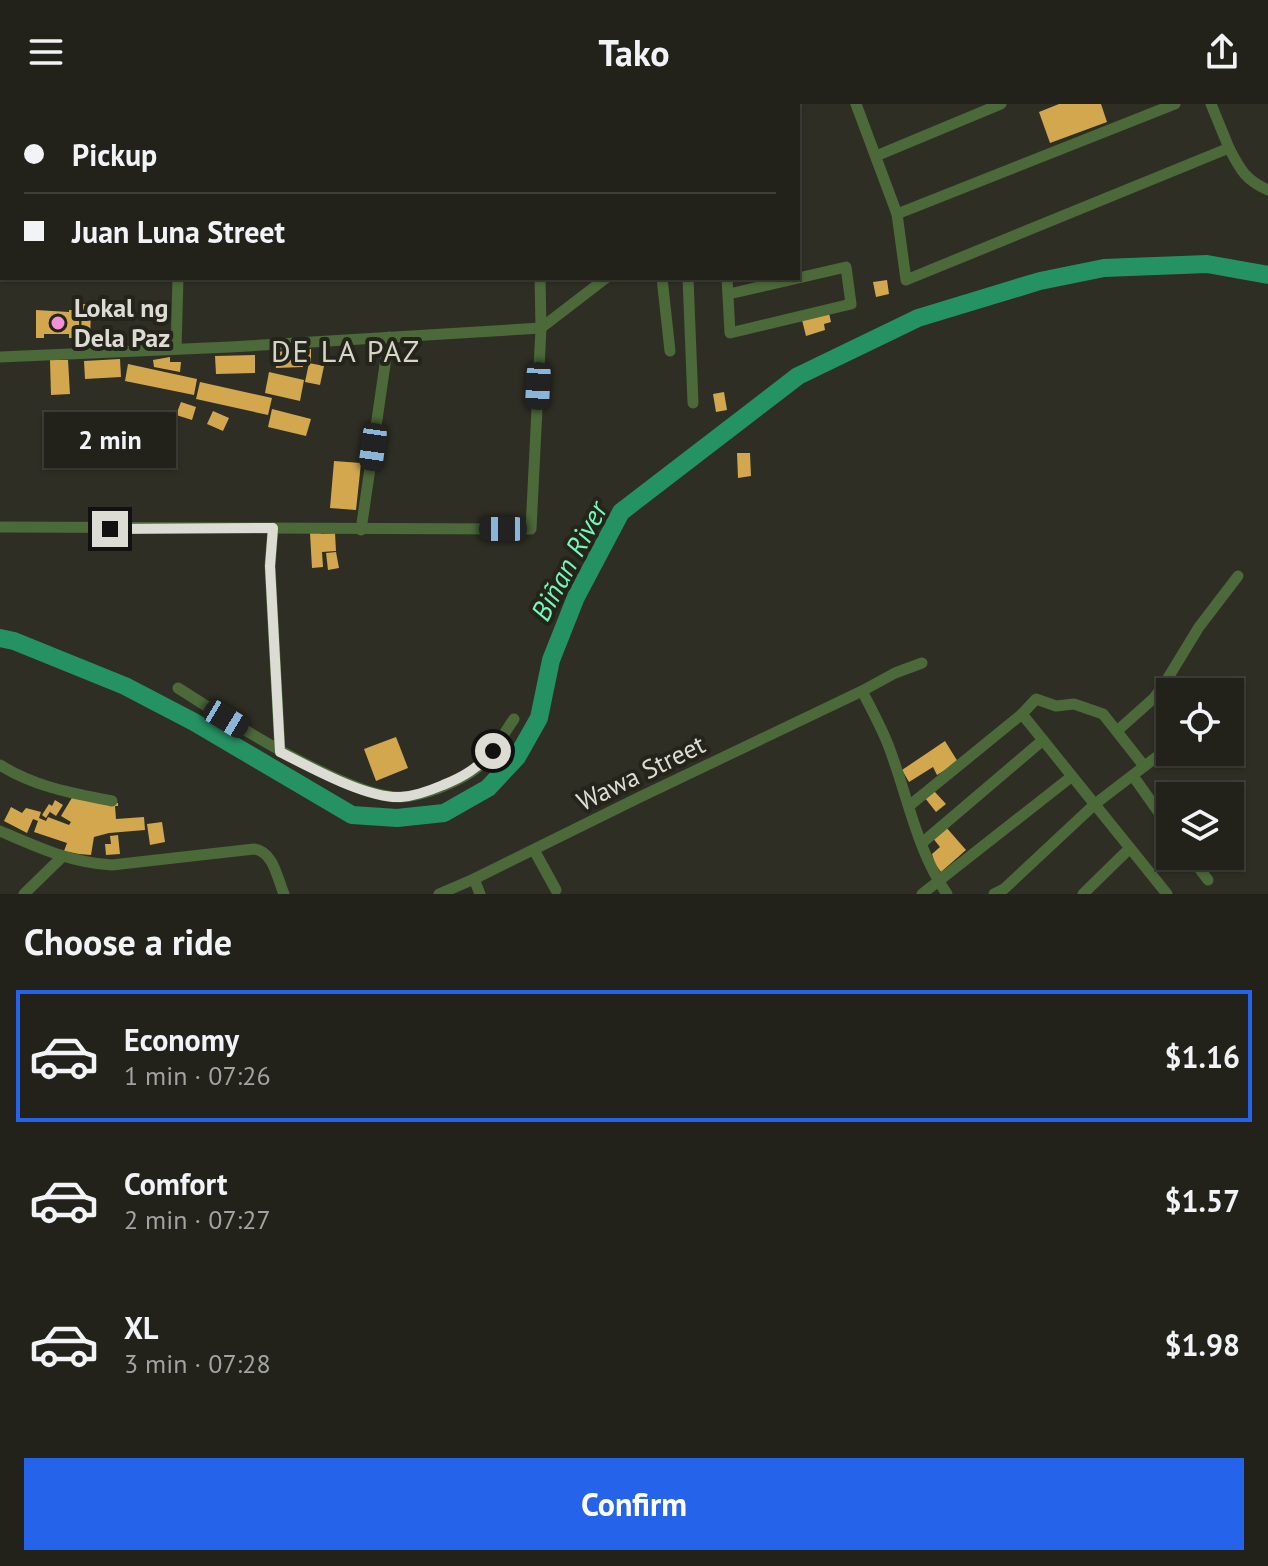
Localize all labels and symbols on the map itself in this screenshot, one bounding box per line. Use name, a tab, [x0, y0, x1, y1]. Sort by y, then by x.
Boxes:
place label: Lokal ng Dela Paz	[74, 291, 170, 354]
marker: Lokal ng Dela Paz	[49, 314, 67, 332]
district label: DE LA PAZ	[271, 331, 421, 370]
car	[525, 361, 551, 411]
callout: 2 min	[44, 413, 176, 469]
car	[358, 422, 388, 472]
water label: Biñan River	[522, 493, 616, 627]
route end	[92, 511, 128, 547]
car	[479, 517, 527, 541]
car	[199, 696, 253, 742]
street label: Wawa Street	[571, 727, 711, 818]
route start	[475, 733, 511, 769]

